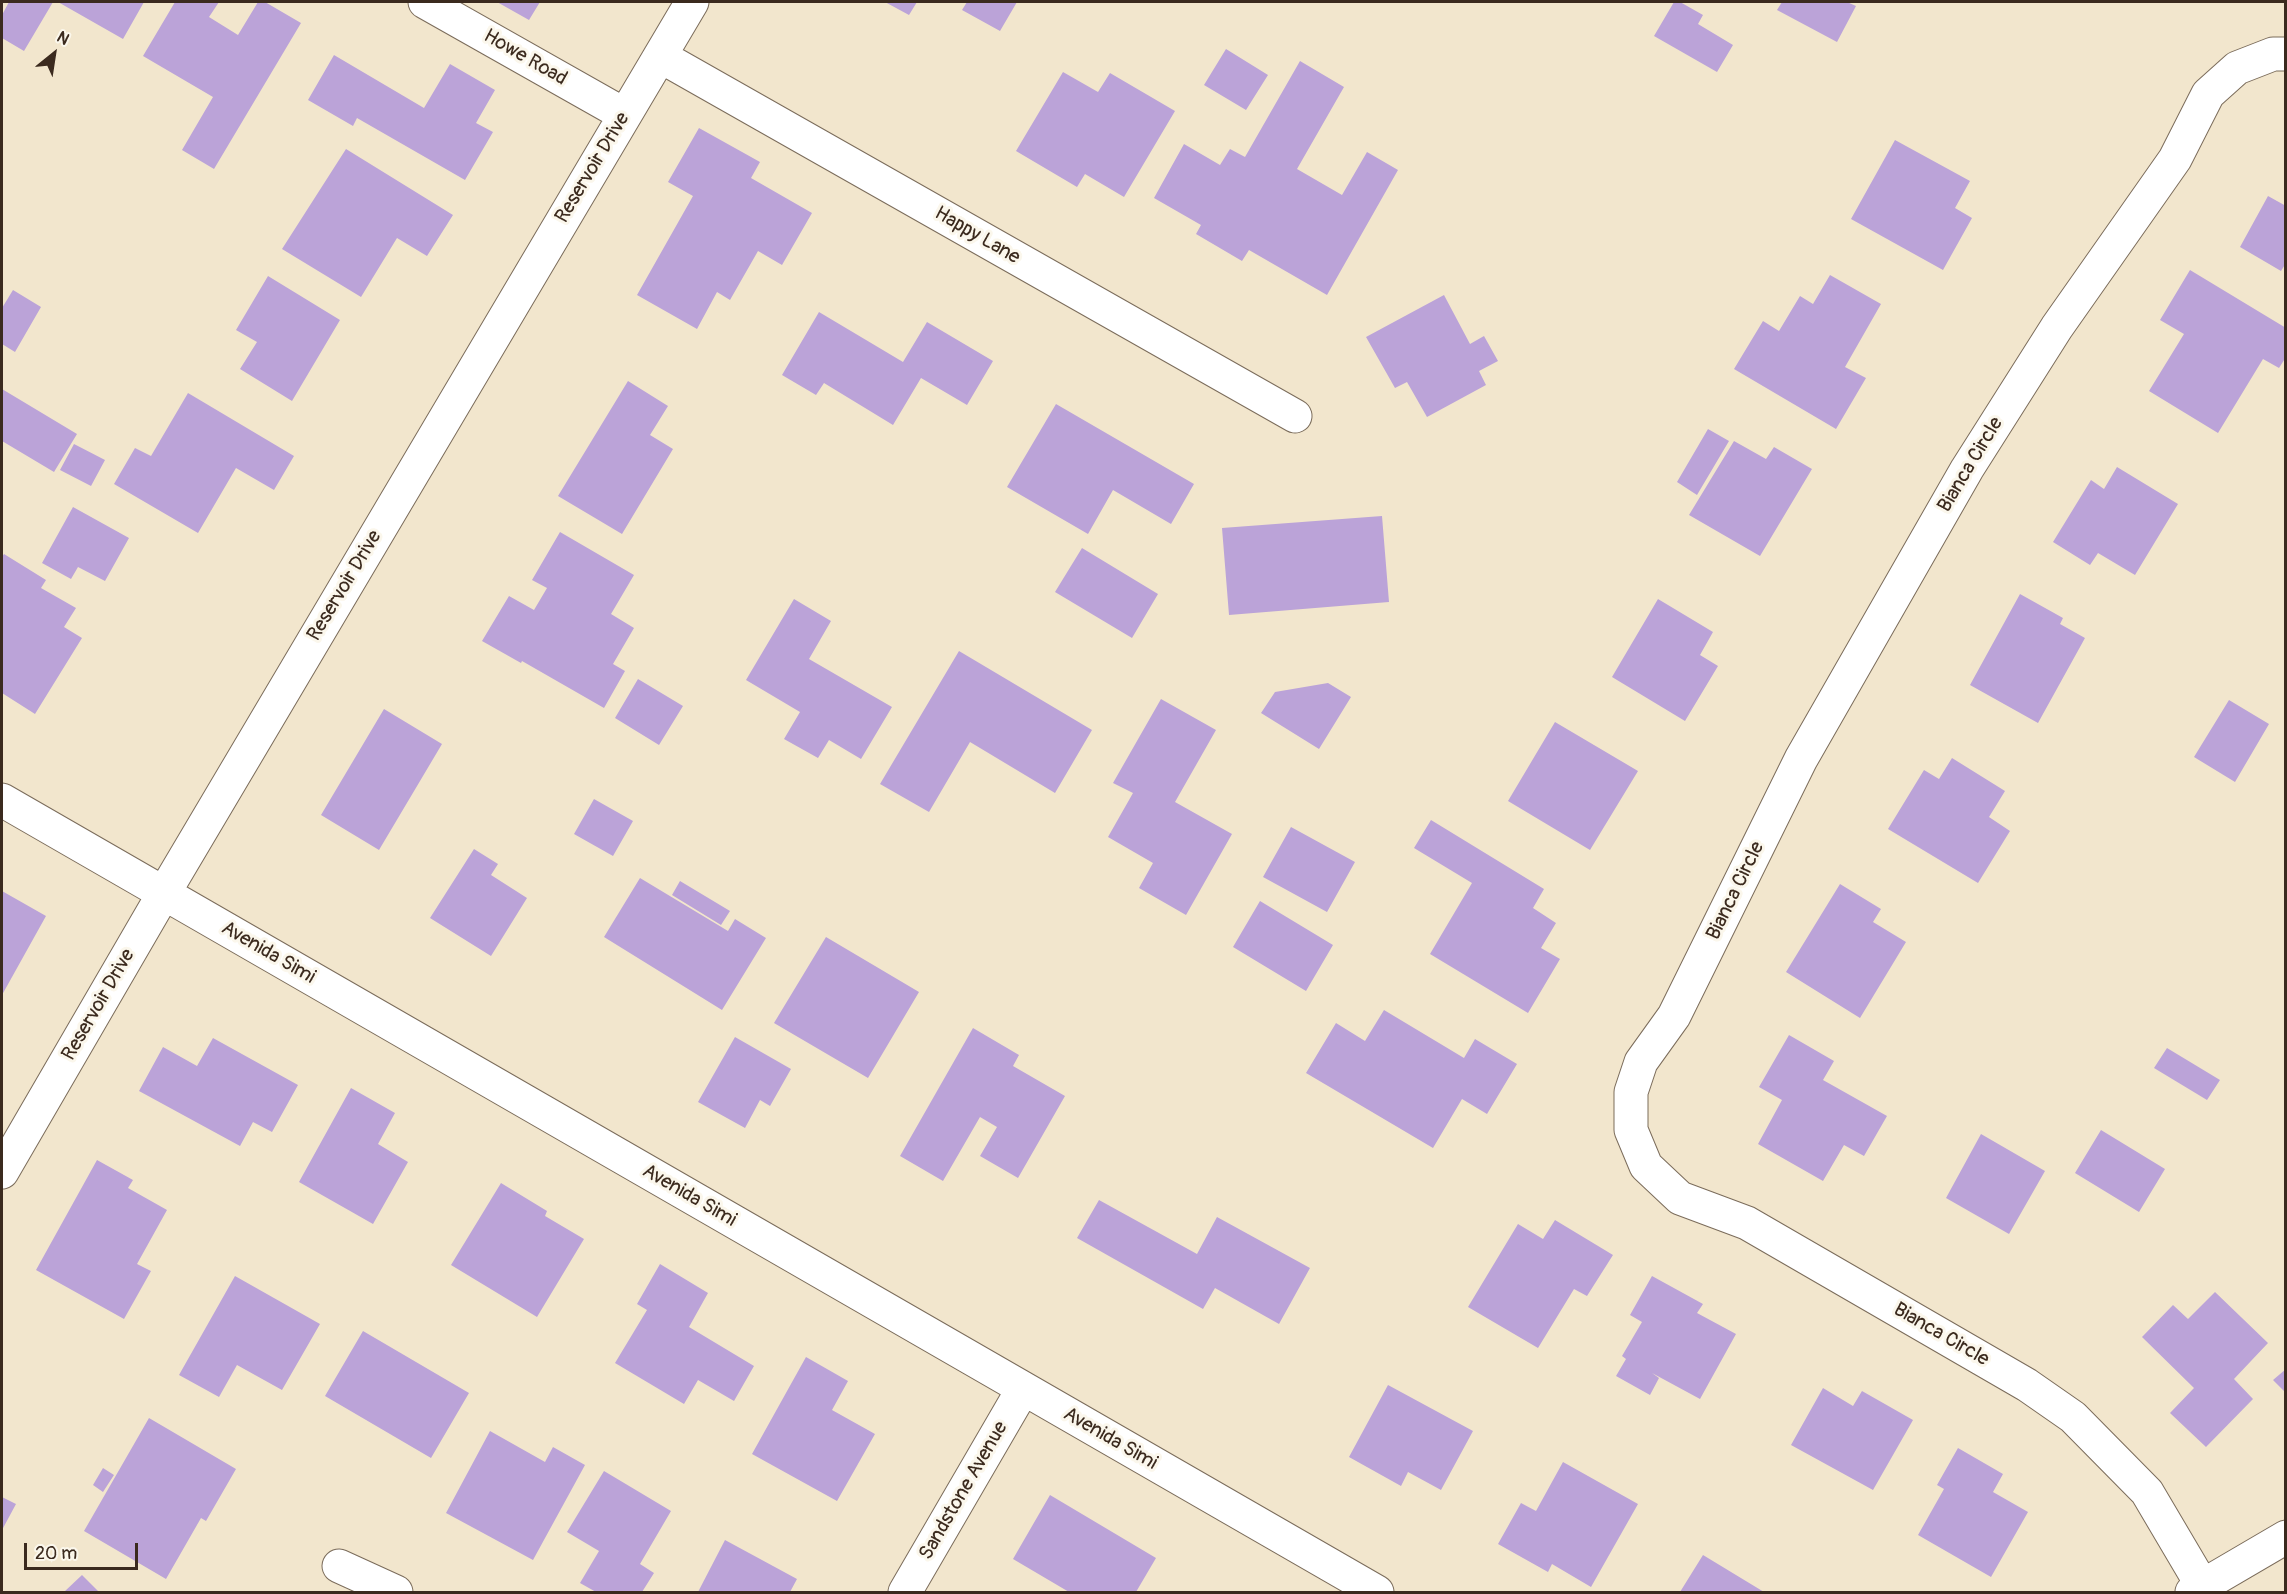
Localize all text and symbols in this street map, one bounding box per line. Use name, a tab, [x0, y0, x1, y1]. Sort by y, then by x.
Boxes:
north arrow	[24, 24, 84, 84]
street label: Howe Road	[479, 25, 571, 91]
text: N	[53, 27, 73, 50]
street label: Reservoir Drive	[551, 108, 635, 228]
street label: Happy Lane	[930, 202, 1024, 270]
street label: Bianca Circle	[1933, 413, 2009, 517]
street label: Reservoir Drive	[303, 526, 387, 646]
street label: Bianca Circle	[1702, 838, 1770, 944]
street label: Avenida Simi	[217, 916, 319, 990]
street label: Reservoir Drive	[57, 945, 141, 1065]
street label: Avenida Simi	[638, 1159, 740, 1233]
street label: Bianca Circle	[1889, 1298, 1993, 1372]
street label: Avenida Simi	[1059, 1402, 1161, 1476]
street label: Sandstone Avenue	[915, 1417, 1013, 1565]
scale bar	[27, 1531, 141, 1569]
text: 20 m	[35, 1542, 77, 1565]

